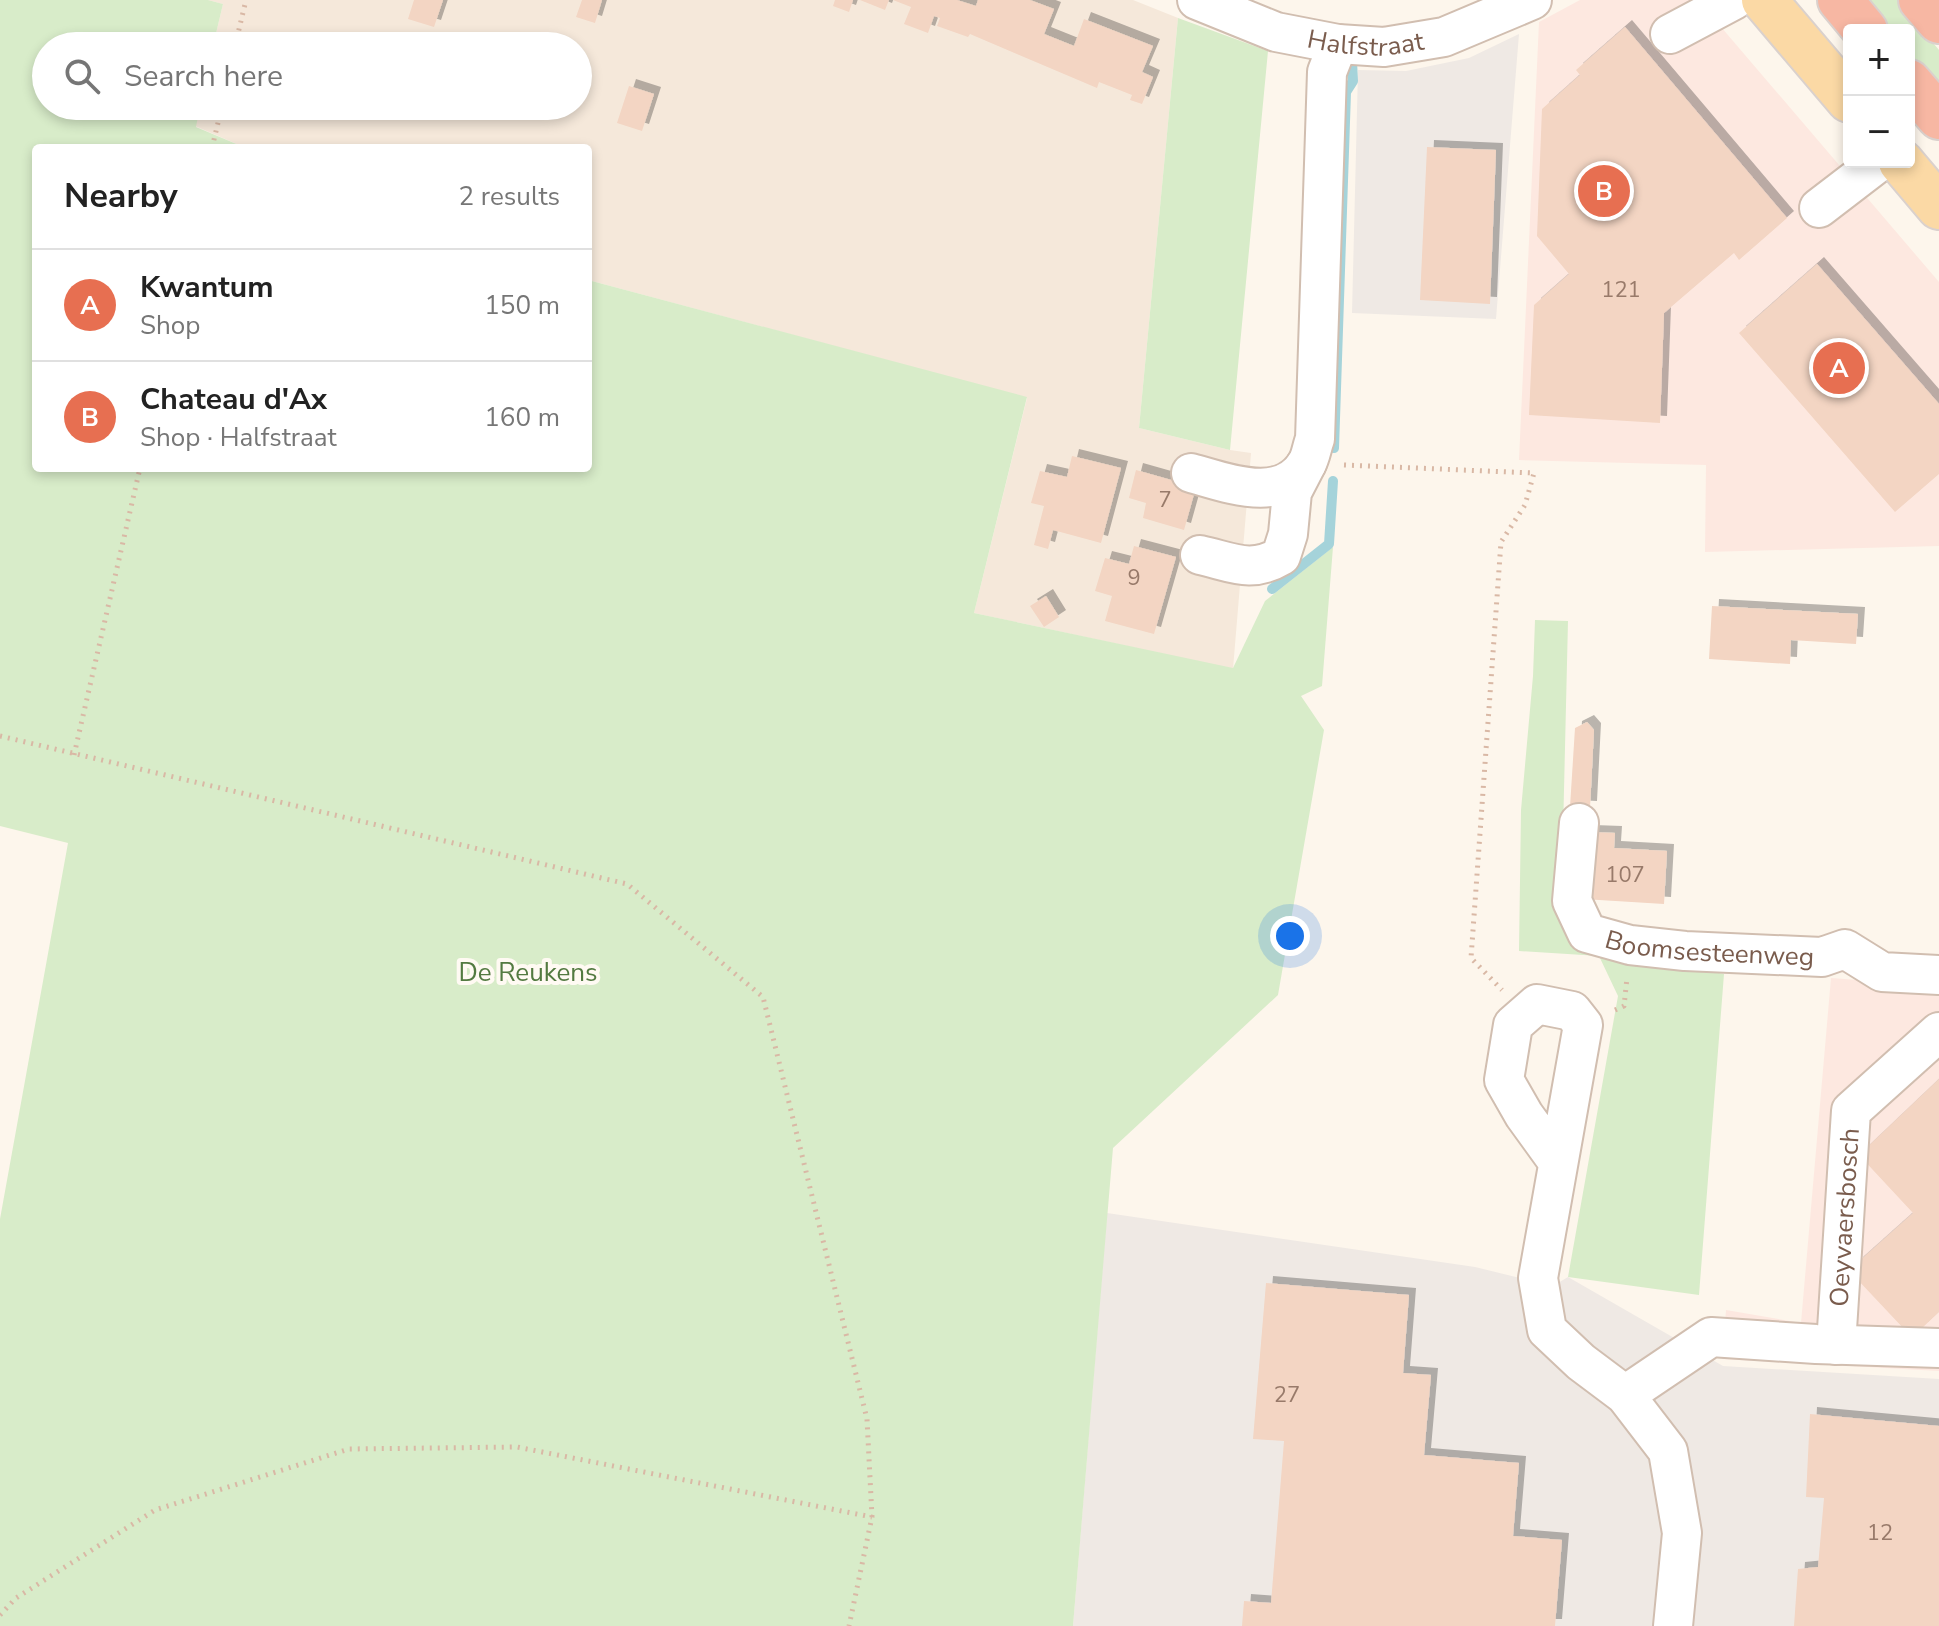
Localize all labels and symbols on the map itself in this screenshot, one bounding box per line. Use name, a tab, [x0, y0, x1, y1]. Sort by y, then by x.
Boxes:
street label: Halfstraat	[1304, 21, 1427, 65]
pin: B	[1578, 161, 1630, 221]
house number: 121	[1601, 275, 1641, 305]
pin: A	[1813, 338, 1865, 398]
house number: 7	[1158, 485, 1172, 515]
house number: 9	[1127, 563, 1141, 593]
house number: 107	[1605, 860, 1645, 890]
your location	[1270, 916, 1310, 956]
street label: Boomsesteenweg	[1601, 921, 1815, 974]
park label: De Reukens	[458, 955, 598, 990]
street label: Oeyvaersbosch	[1821, 1127, 1867, 1308]
house number: 27	[1274, 1380, 1300, 1410]
house number: 12	[1867, 1518, 1893, 1548]

